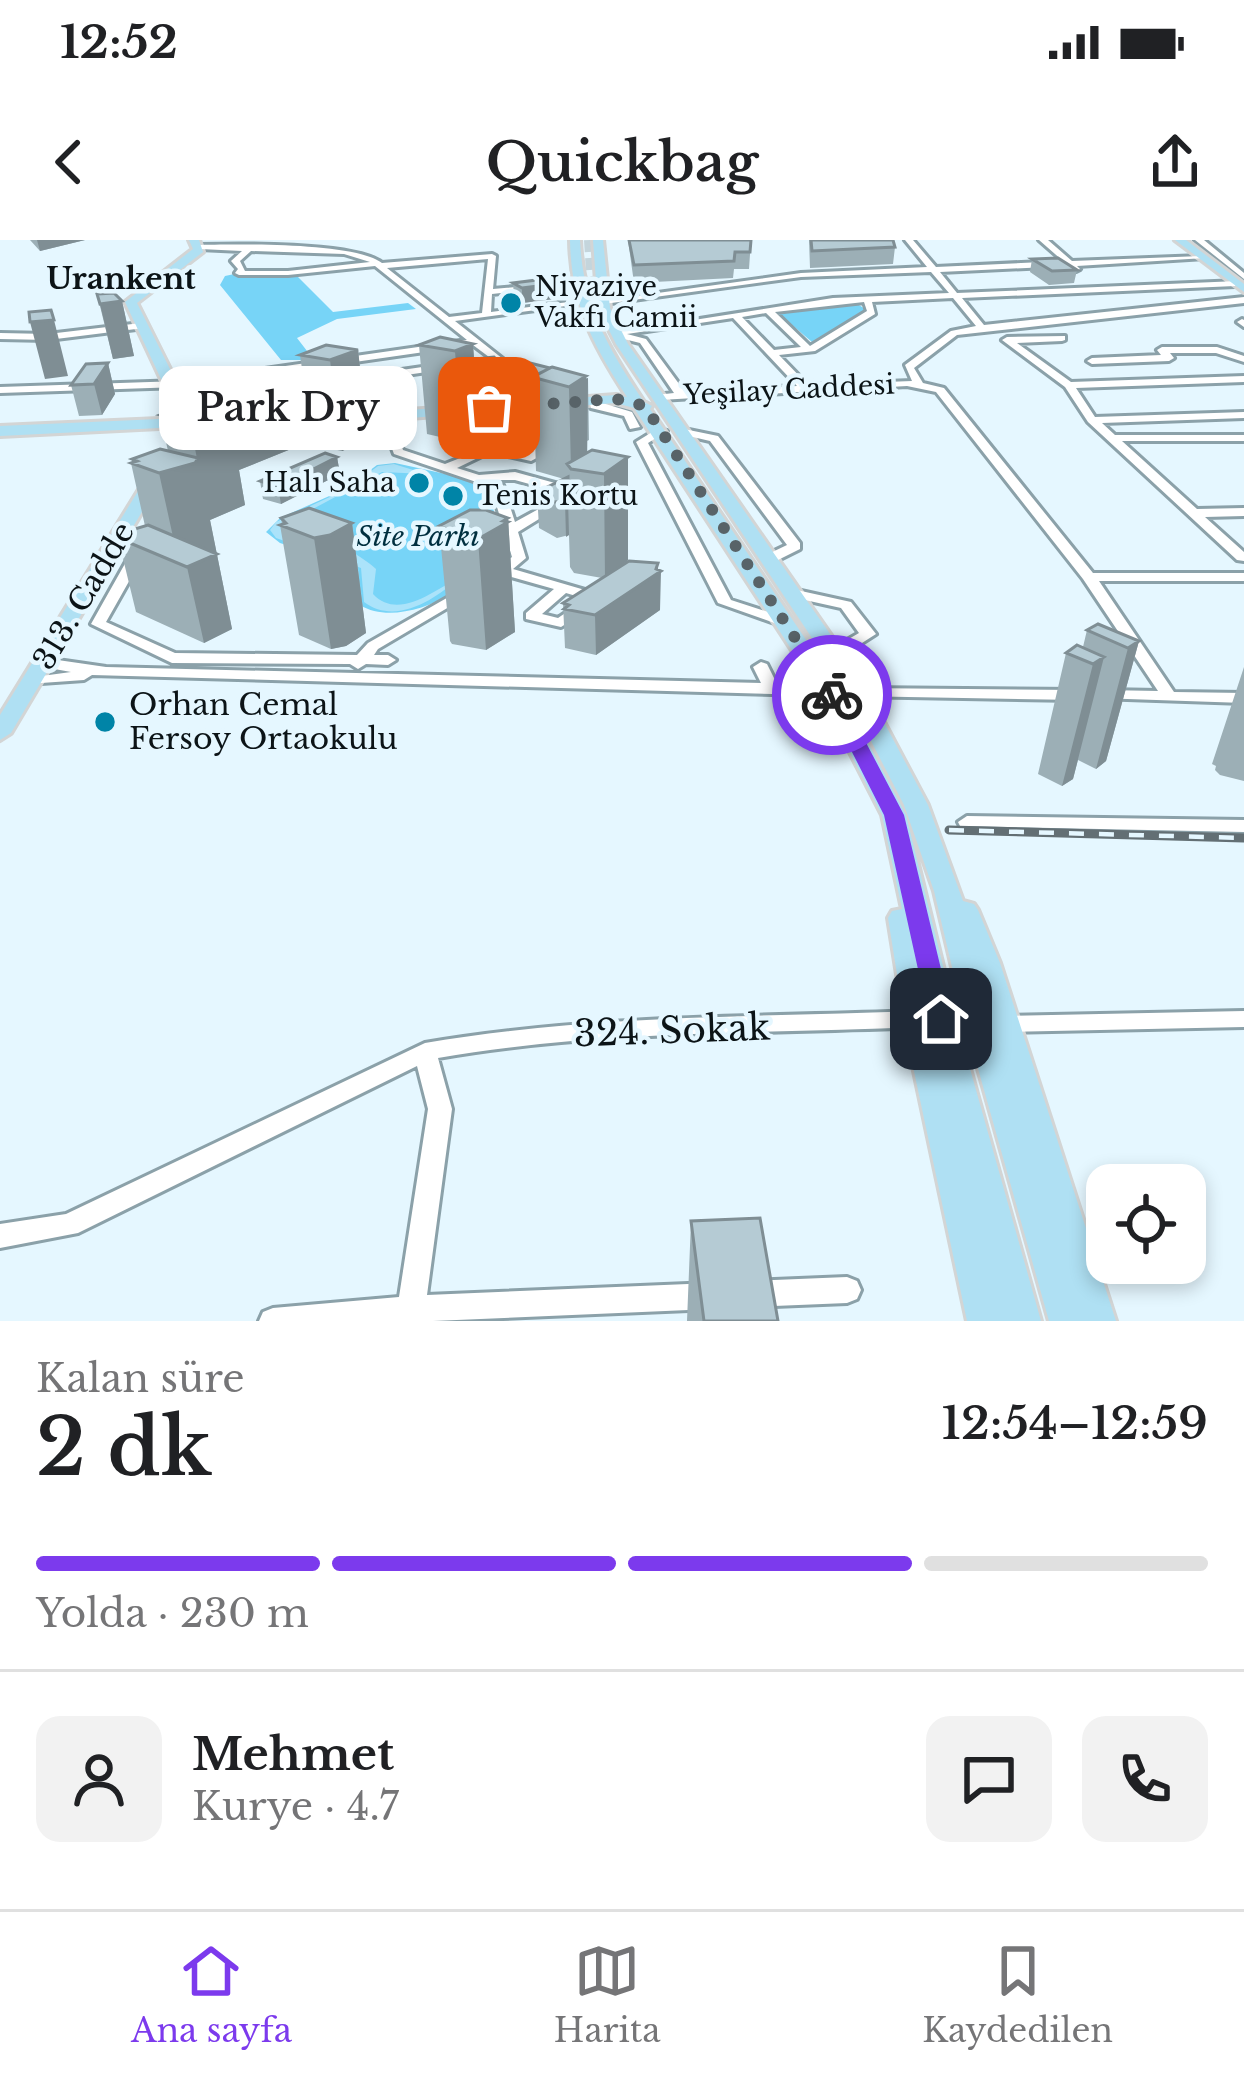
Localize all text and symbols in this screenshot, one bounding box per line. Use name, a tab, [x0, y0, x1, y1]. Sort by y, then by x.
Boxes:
text: 12:52	[60, 14, 178, 70]
icon: back	[36, 129, 102, 195]
text: Quickbag	[486, 129, 758, 196]
icon: share	[1142, 129, 1208, 195]
district label: Urankent	[46, 260, 196, 297]
place label: Niyaziye Vakfı Camii	[534, 270, 697, 334]
marker: Niyaziye Vakfı Camii	[498, 290, 524, 316]
pin	[438, 357, 540, 459]
callout: Park Dry	[159, 366, 417, 450]
street label: Yeşilay Caddesi	[682, 367, 895, 412]
icon: bag	[456, 375, 522, 441]
text: Park Dry	[196, 383, 380, 432]
place label: Halı Saha	[263, 466, 395, 499]
marker: Halı Saha	[406, 470, 432, 496]
place label: Tenis Kortu	[477, 479, 638, 512]
marker: Tenis Kortu	[440, 483, 466, 509]
street label: 313. Cadde	[25, 515, 142, 676]
park label: Site Parkı	[356, 520, 480, 553]
courier	[772, 635, 892, 755]
icon: bike	[799, 662, 865, 728]
place label: Orhan Cemal Fersoy Ortaokulu	[129, 686, 398, 757]
marker: Orhan Cemal Fersoy Ortaokulu	[92, 709, 118, 735]
pin	[890, 968, 992, 1070]
icon: home	[908, 986, 974, 1052]
street label: 324. Sokak	[573, 1005, 771, 1056]
map controls	[1086, 1164, 1206, 1284]
button: locate	[1086, 1164, 1206, 1284]
text: Kalan süre	[36, 1354, 245, 1403]
text: 12:54–12:59	[941, 1395, 1208, 1451]
text: 2 dk	[36, 1399, 212, 1496]
text: Yolda · 230 m	[36, 1589, 309, 1638]
button: person	[36, 1716, 162, 1842]
button: chat	[926, 1716, 1052, 1842]
button: phone	[1082, 1716, 1208, 1842]
text: Mehmet	[192, 1726, 394, 1782]
text: Kurye · 4.7	[192, 1782, 399, 1831]
tab: Ana sayfa	[131, 1938, 292, 2051]
tab: Harita	[554, 1938, 660, 2051]
tab: Kaydedilen	[922, 1938, 1113, 2051]

